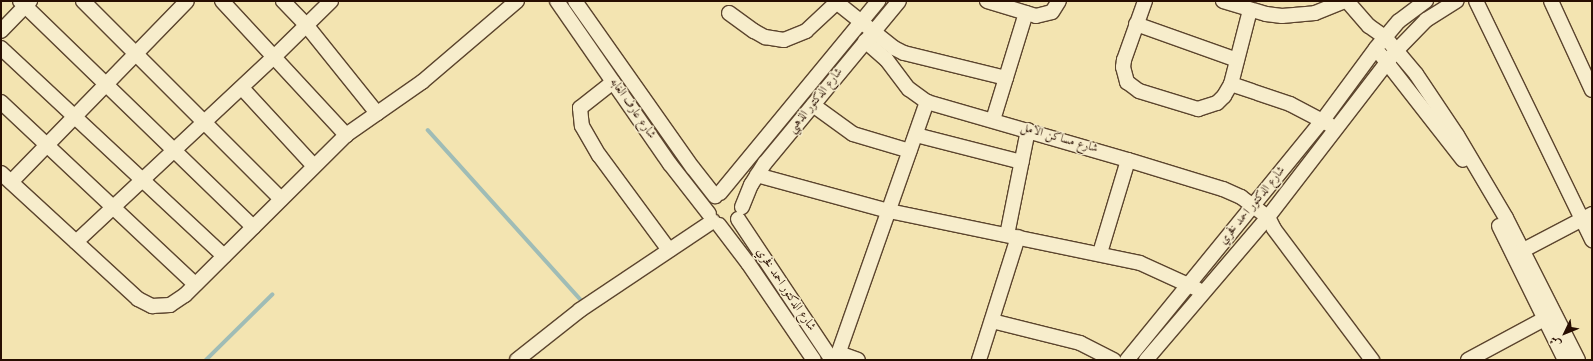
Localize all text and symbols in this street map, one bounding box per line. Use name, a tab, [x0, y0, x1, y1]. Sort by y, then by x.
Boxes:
street label: شارع الدكتور الذهبي	[785, 66, 847, 136]
street label: شارع عارف الغابه	[606, 76, 658, 142]
street label: شارع مساكن الامل	[1019, 121, 1099, 157]
street label: شارع الدكتور احمد فخري	[1217, 164, 1289, 248]
street label: شارع الدكتور احمد فخري	[752, 246, 818, 334]
north arrow	[1545, 313, 1585, 353]
text: ش	[1548, 334, 1564, 349]

